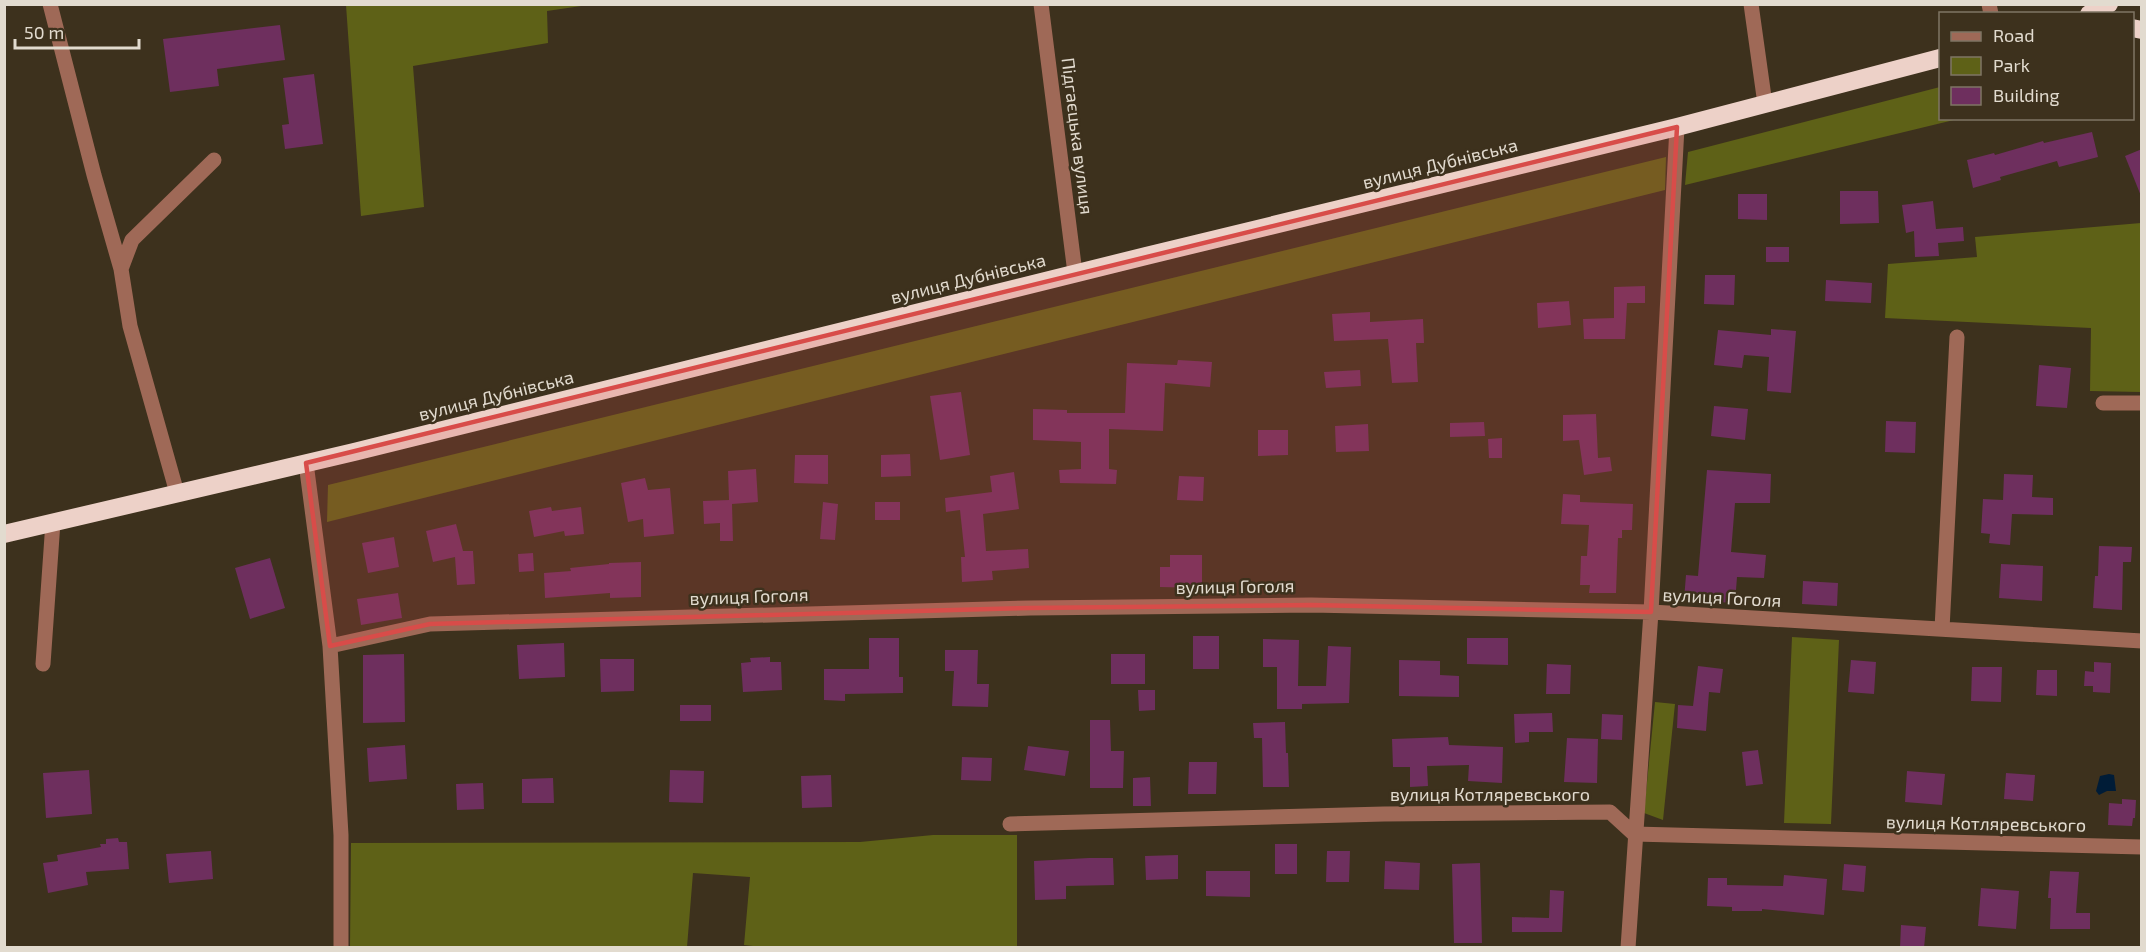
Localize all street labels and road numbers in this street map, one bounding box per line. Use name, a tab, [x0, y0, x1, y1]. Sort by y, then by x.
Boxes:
street label: Підгаєцька вулиця	[1057, 56, 1099, 216]
street label: вулиця Дубнівська	[1360, 133, 1520, 193]
street label: вулиця Дубнівська	[888, 248, 1048, 308]
street label: вулиця Дубнівська	[416, 365, 576, 425]
street label: вулиця Гоголя	[1175, 574, 1295, 598]
street label: вулиця Гоголя	[689, 583, 809, 609]
street label: вулиця Гоголя	[1662, 583, 1782, 611]
street label: вулиця Котляревського	[1390, 783, 1590, 805]
street label: вулиця Котляревського	[1886, 810, 2086, 836]

